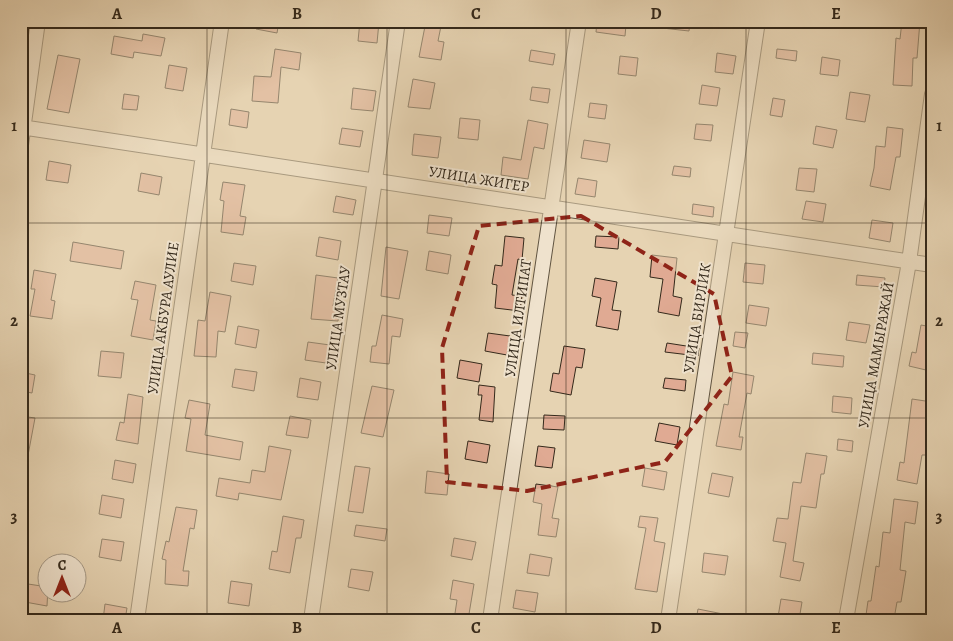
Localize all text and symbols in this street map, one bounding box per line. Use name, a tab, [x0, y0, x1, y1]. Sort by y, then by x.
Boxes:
text: A	[111, 3, 123, 25]
text: B	[292, 3, 302, 25]
text: C	[471, 3, 481, 25]
text: D	[650, 3, 662, 25]
text: E	[831, 3, 841, 25]
text: 1	[11, 115, 17, 137]
text: 1	[936, 115, 942, 137]
street label: УЛИЦА ЖИГЕР	[428, 161, 530, 197]
street label: УЛИЦА АКБУРА АУЛИЕ	[142, 241, 184, 395]
street label: УЛИЦА ИЛТИПАТ	[500, 257, 536, 378]
street label: УЛИЦА БИРЛИК	[678, 261, 716, 374]
street label: УЛИЦА МУЗТАУ	[321, 264, 355, 371]
street label: УЛИЦА МАМЫРАЖАЙ	[853, 280, 899, 430]
text: 2	[10, 310, 18, 332]
text: 2	[935, 310, 943, 332]
text: 3	[11, 506, 18, 528]
text: 3	[936, 506, 943, 528]
north arrow	[38, 554, 88, 604]
text: С	[58, 556, 67, 575]
text: A	[111, 617, 123, 639]
text: B	[292, 617, 302, 639]
text: C	[471, 617, 481, 639]
text: D	[650, 617, 662, 639]
text: E	[831, 617, 841, 639]

